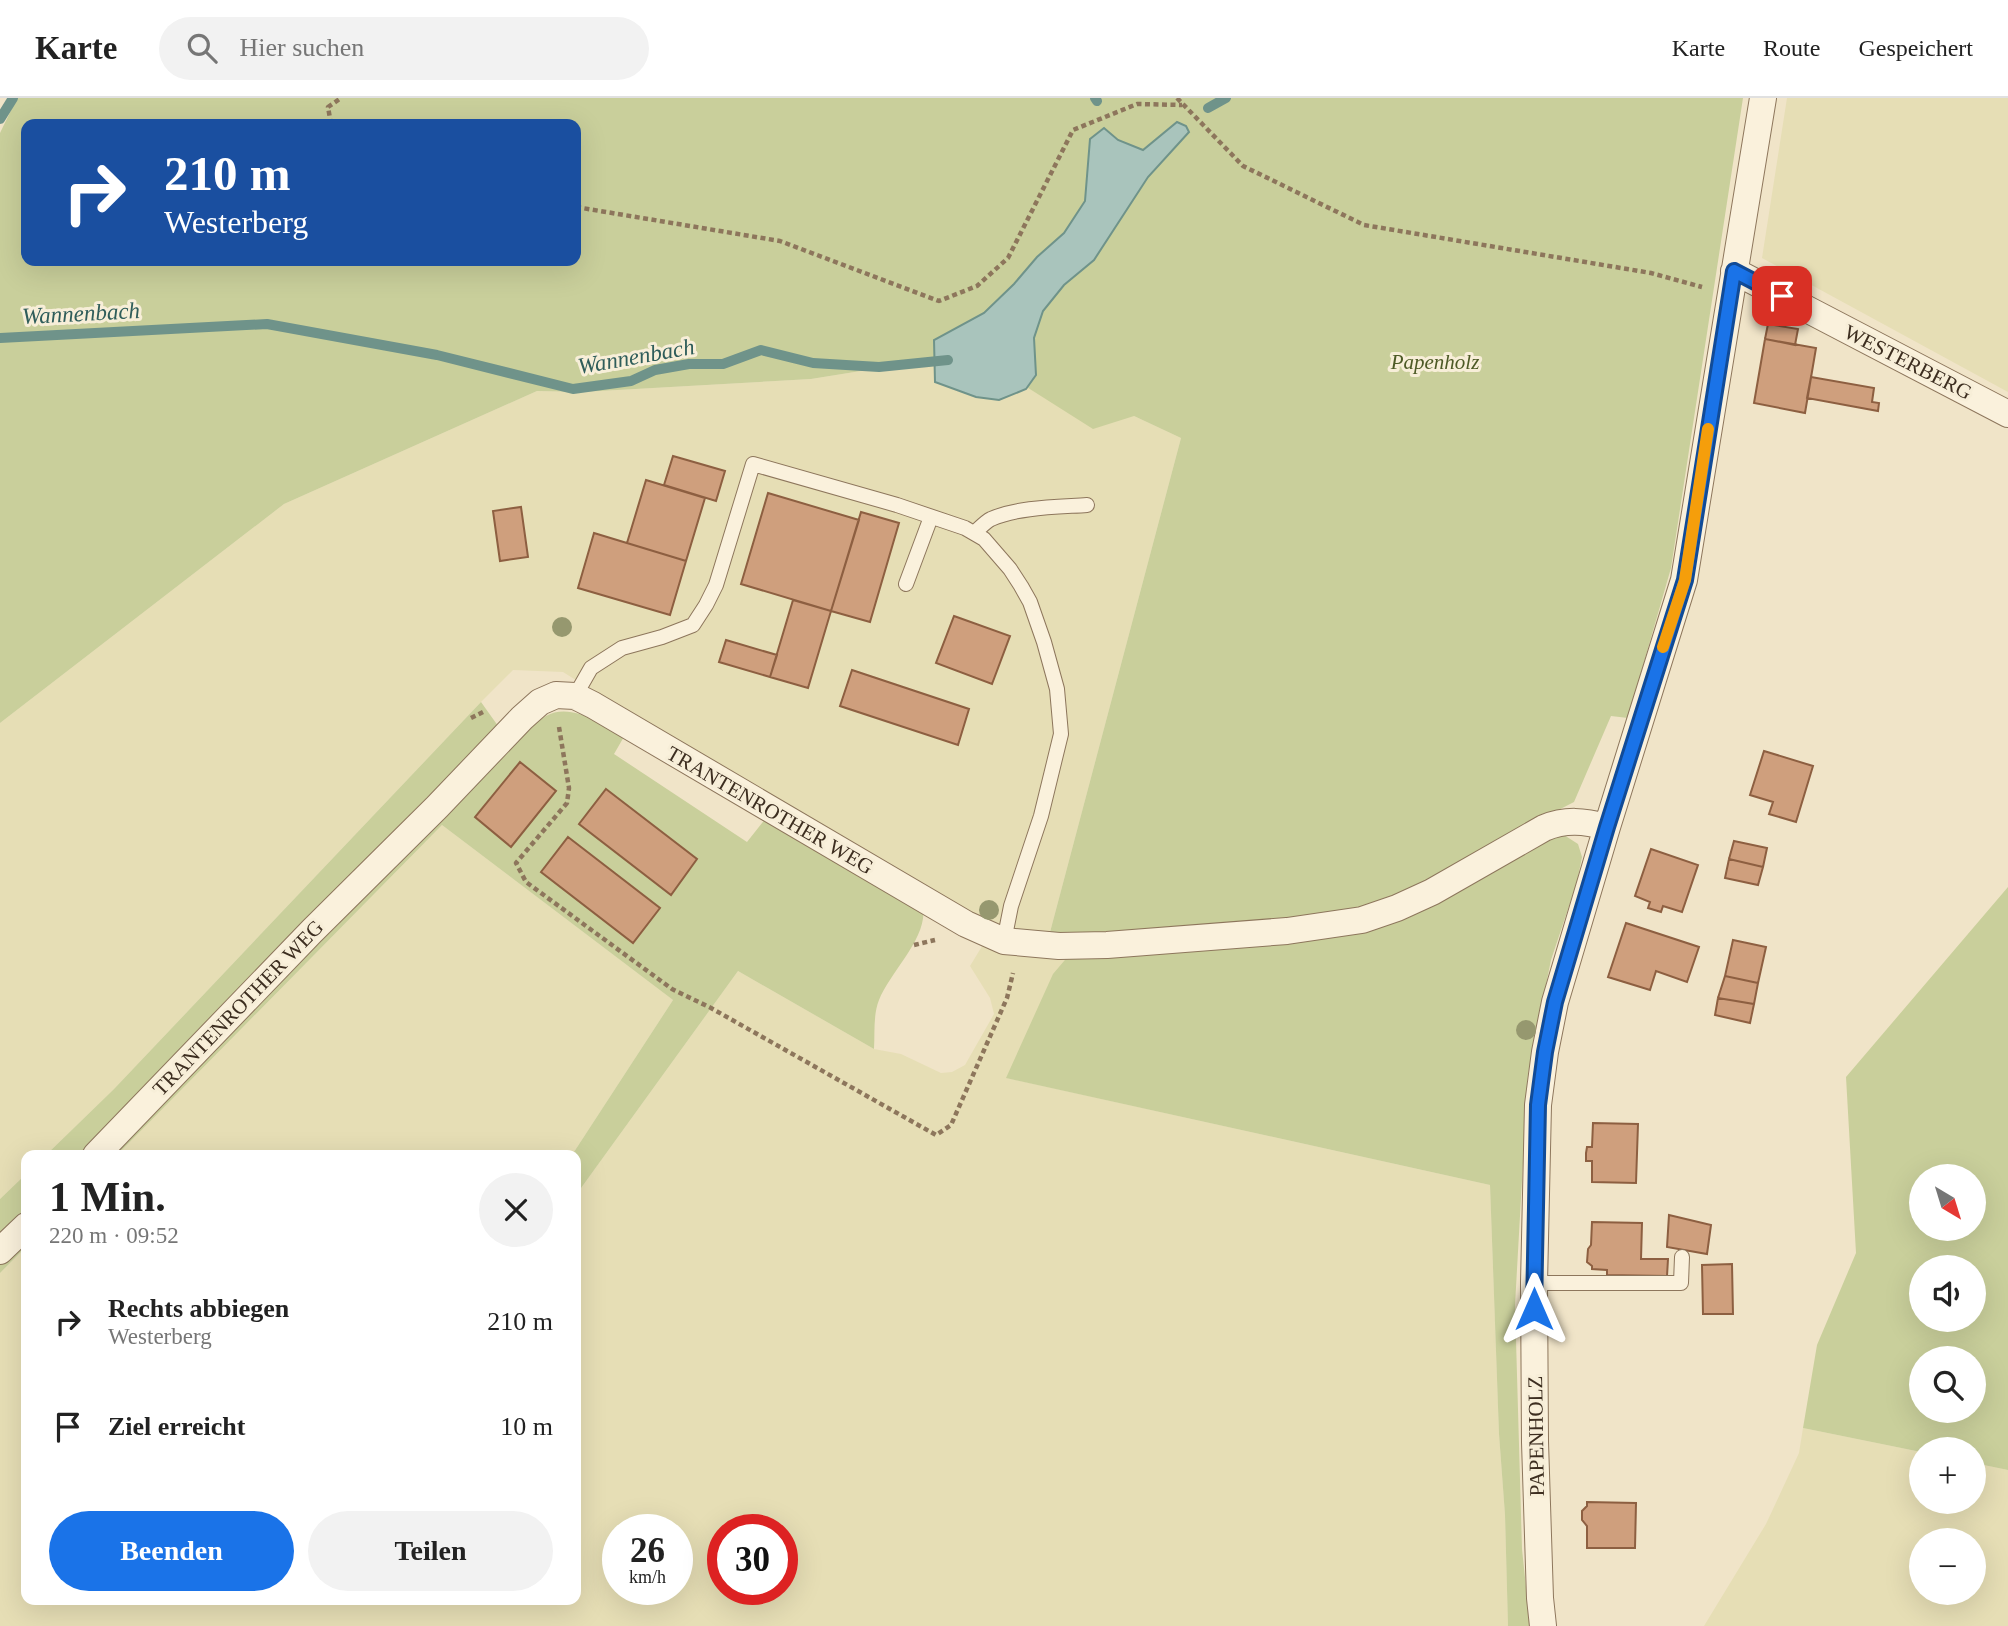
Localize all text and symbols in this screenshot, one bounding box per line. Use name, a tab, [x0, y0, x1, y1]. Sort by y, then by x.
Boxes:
search box	[159, 17, 649, 80]
icon: search	[183, 29, 221, 67]
text: Karte	[35, 30, 117, 66]
text: Hier suchen	[239, 33, 364, 62]
text: Karte	[1672, 35, 1725, 61]
text: Route	[1763, 35, 1820, 61]
text: Gespeichert	[1858, 35, 1973, 61]
text: 210 m	[164, 146, 291, 201]
icon: right	[49, 147, 140, 238]
text: Westerberg	[164, 204, 308, 240]
pin	[1752, 266, 1812, 326]
icon: arrive	[1763, 277, 1801, 315]
water label: Wannenbach	[21, 298, 141, 329]
street label: WESTERBERG	[1840, 320, 1976, 404]
water label: Wannenbach	[576, 334, 696, 379]
park label: Papenholz	[1390, 350, 1479, 374]
street label: TRANTENROTHER WEG	[662, 741, 878, 879]
street label: TRANTENROTHER WEG	[148, 915, 328, 1101]
north arrow	[1909, 1164, 1986, 1241]
map controls	[1909, 1164, 1986, 1605]
button: close	[479, 1173, 553, 1247]
text: 1 Min.	[49, 1174, 166, 1220]
text: 220 m · 09:52	[49, 1223, 179, 1248]
button: sound	[1909, 1255, 1986, 1332]
position arrow	[1497, 1272, 1571, 1346]
text: Rechts abbiegen	[108, 1294, 289, 1323]
icon: right	[49, 1303, 87, 1341]
text: 210 m	[487, 1307, 553, 1336]
text: Westerberg	[108, 1324, 212, 1349]
button: search	[1909, 1346, 1986, 1423]
street label: PAPENHOLZ	[1523, 1376, 1549, 1496]
icon: arrive	[49, 1408, 87, 1446]
text: Ziel erreicht	[108, 1412, 245, 1441]
text: 10 m	[500, 1412, 553, 1441]
button: +	[1909, 1437, 1986, 1514]
button: Beenden	[49, 1511, 294, 1591]
button: Teilen	[308, 1511, 553, 1591]
speed limit sign: 30	[707, 1514, 798, 1605]
button: −	[1909, 1528, 1986, 1605]
text: 26	[630, 1531, 665, 1570]
text: km/h	[629, 1567, 666, 1587]

